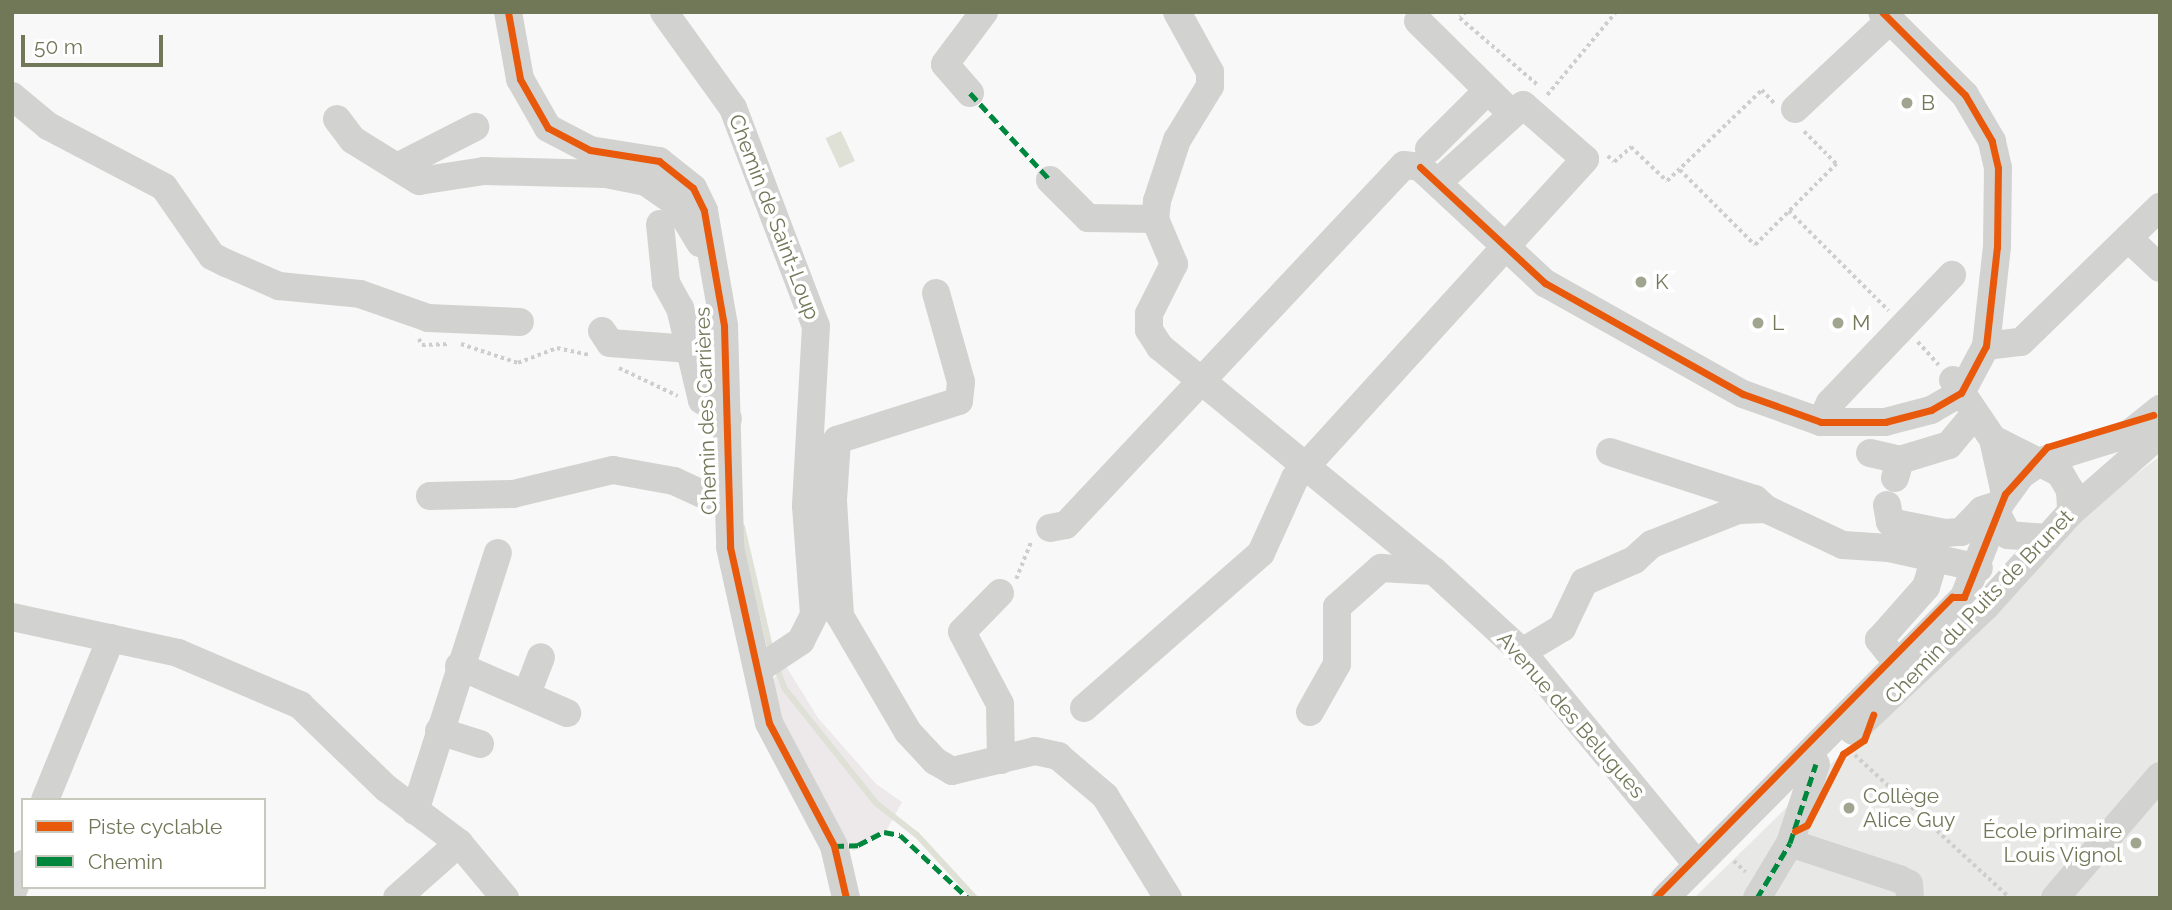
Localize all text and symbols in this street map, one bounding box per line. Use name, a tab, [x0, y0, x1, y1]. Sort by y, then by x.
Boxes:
scale bar	[24, 21, 166, 65]
text: 50 m	[34, 34, 83, 59]
place label: B	[1921, 90, 1935, 116]
marker: B	[1899, 95, 1915, 111]
street label: Chemin de Saint-Loup	[723, 111, 825, 323]
place label: K	[1655, 269, 1669, 295]
marker: K	[1633, 274, 1649, 290]
street label: Chemin des Carrières	[690, 306, 722, 516]
place label: L	[1772, 310, 1784, 336]
place label: M	[1852, 310, 1870, 336]
marker: L	[1750, 315, 1766, 331]
marker: M	[1830, 315, 1846, 331]
street label: Chemin du Puits de Brunet	[1880, 505, 2078, 709]
street label: Avenue des Belugues	[1492, 627, 1650, 803]
place label: Collège Alice Guy	[1863, 783, 1955, 833]
legend	[21, 798, 266, 889]
marker: Collège Alice Guy	[1841, 800, 1857, 816]
text: Piste cyclable	[88, 814, 222, 839]
place label: École primaire Louis Vignol	[1983, 818, 2122, 868]
marker: École primaire Louis Vignol	[2128, 835, 2144, 851]
text: Chemin	[88, 849, 163, 874]

